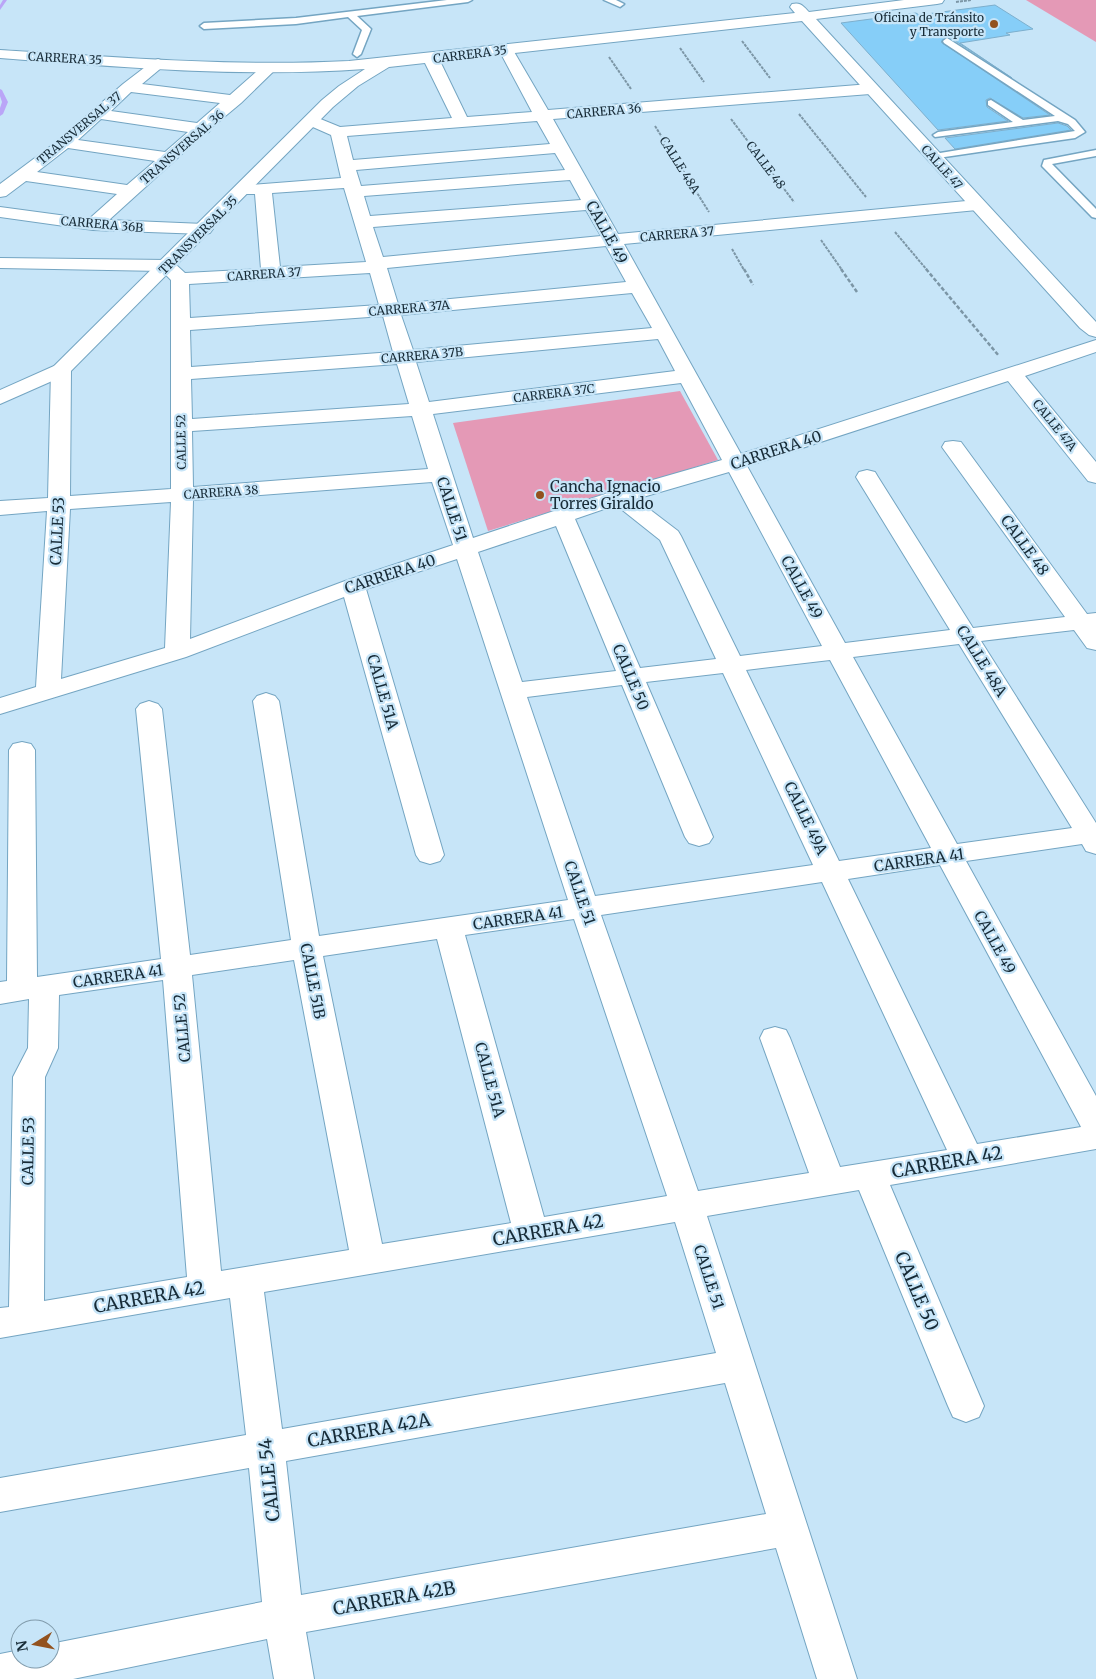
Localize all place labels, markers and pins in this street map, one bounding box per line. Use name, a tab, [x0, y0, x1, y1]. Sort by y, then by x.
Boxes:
place label: Oficina de Tránsito y Transporte	[874, 10, 984, 39]
marker: Oficina de Tránsito y Transporte	[988, 18, 1000, 30]
place label: Cancha Ignacio Torres Giraldo	[550, 477, 661, 513]
marker: Cancha Ignacio Torres Giraldo	[534, 489, 546, 501]

